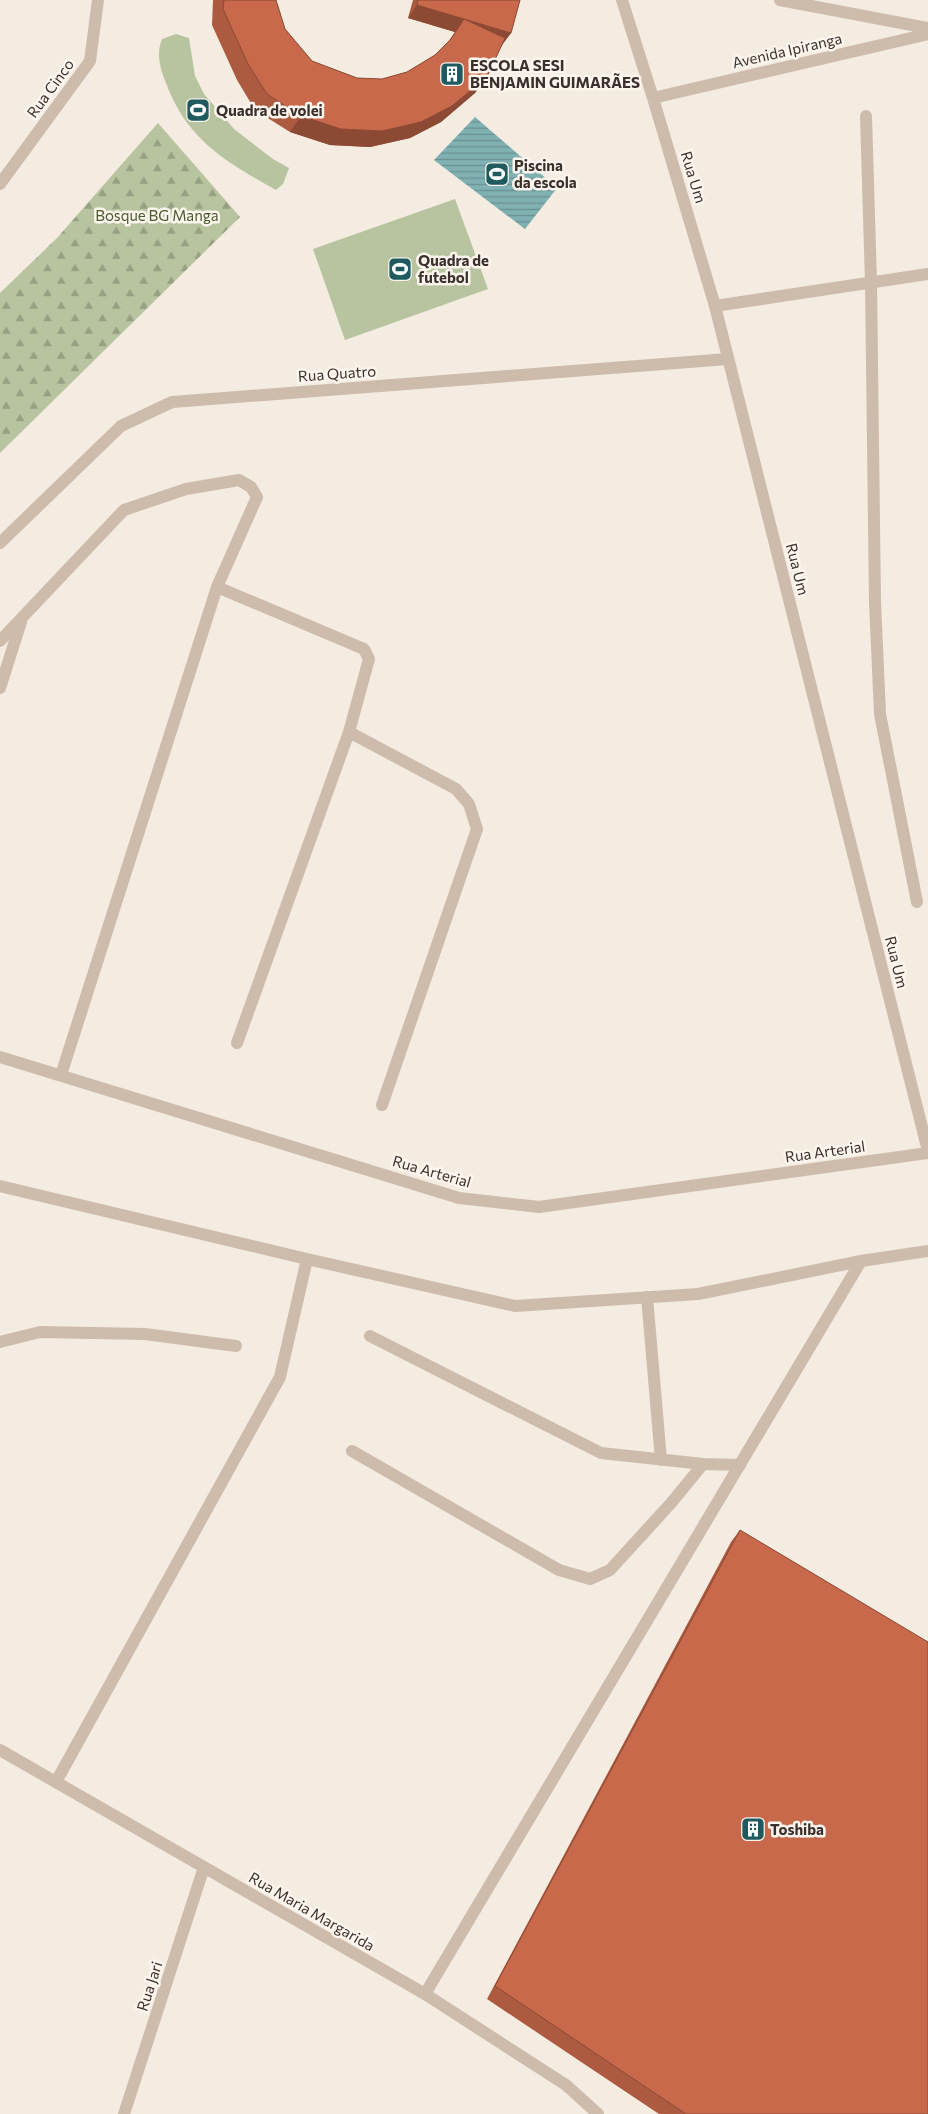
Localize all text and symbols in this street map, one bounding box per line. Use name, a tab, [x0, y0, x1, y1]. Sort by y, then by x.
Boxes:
street label: Avenida Ipiranga	[730, 29, 844, 71]
street label: Rua Cinco	[23, 55, 77, 121]
place label: ESCOLA SESI BENJAMIN GUIMARÃES	[470, 56, 640, 91]
building icon: ESCOLA SESI BENJAMIN GUIMARÃES	[439, 61, 465, 87]
sports icon: Quadra de volei	[185, 97, 211, 123]
place label: Quadra de volei	[216, 101, 323, 119]
street label: Rua Um	[678, 149, 710, 205]
place label: Piscina da escola	[514, 156, 577, 191]
sports icon: Piscina da escola	[484, 161, 510, 187]
park label: Bosque BG Manga	[95, 206, 219, 224]
place label: Quadra de futebol	[418, 251, 489, 286]
sports icon: Quadra de futebol	[387, 256, 413, 282]
street label: Rua Quatro	[297, 361, 377, 385]
street label: Rua Um	[783, 541, 813, 597]
street label: Rua Um	[882, 934, 912, 990]
street label: Rua Arterial	[784, 1136, 866, 1166]
street label: Rua Arterial	[391, 1151, 473, 1191]
building icon: Toshiba	[740, 1816, 766, 1842]
place label: Toshiba	[770, 1820, 824, 1838]
street label: Rua Maria Margarida	[246, 1868, 378, 1954]
street label: Rua Jari	[133, 1959, 165, 2013]

